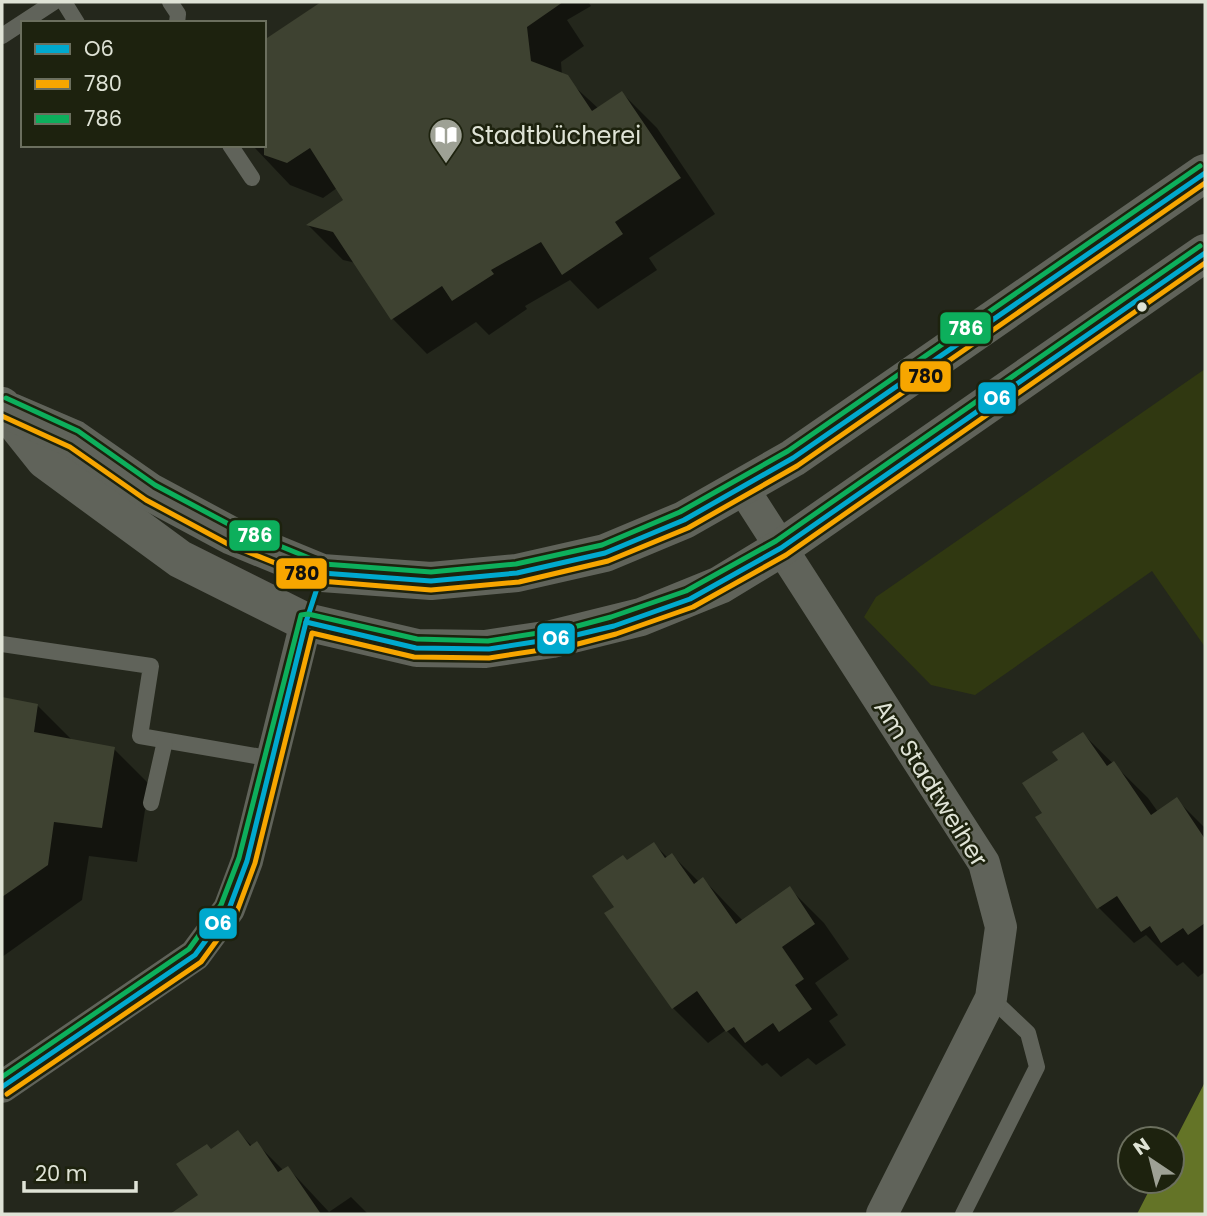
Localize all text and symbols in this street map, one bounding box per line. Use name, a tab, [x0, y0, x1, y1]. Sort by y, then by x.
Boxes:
legend	[21, 21, 266, 147]
text: O6	[84, 34, 114, 63]
text: 780	[84, 69, 122, 98]
text: 786	[84, 104, 122, 133]
library icon: Stadtbücherei	[427, 116, 465, 165]
place label: Stadtbücherei	[471, 119, 641, 152]
unlabelled marker	[1135, 300, 1149, 314]
line badge: 786	[939, 311, 992, 345]
text: 786	[949, 315, 983, 342]
line badge: 780	[899, 360, 952, 393]
text: 780	[909, 363, 943, 390]
line badge: O6	[977, 381, 1017, 415]
text: O6	[983, 385, 1011, 412]
line badge: 786	[228, 519, 281, 552]
text: 786	[238, 522, 272, 549]
line badge: 780	[275, 557, 328, 590]
text: 780	[285, 560, 319, 587]
line badge: O6	[536, 622, 576, 655]
text: O6	[542, 625, 570, 652]
street label: Am Stadtweiher	[866, 693, 996, 873]
line badge: O6	[198, 907, 238, 940]
text: O6	[204, 910, 232, 937]
north arrow	[1116, 1125, 1186, 1195]
text: N	[1128, 1131, 1155, 1162]
scale bar	[24, 1150, 136, 1194]
text: 20 m	[35, 1159, 88, 1188]

